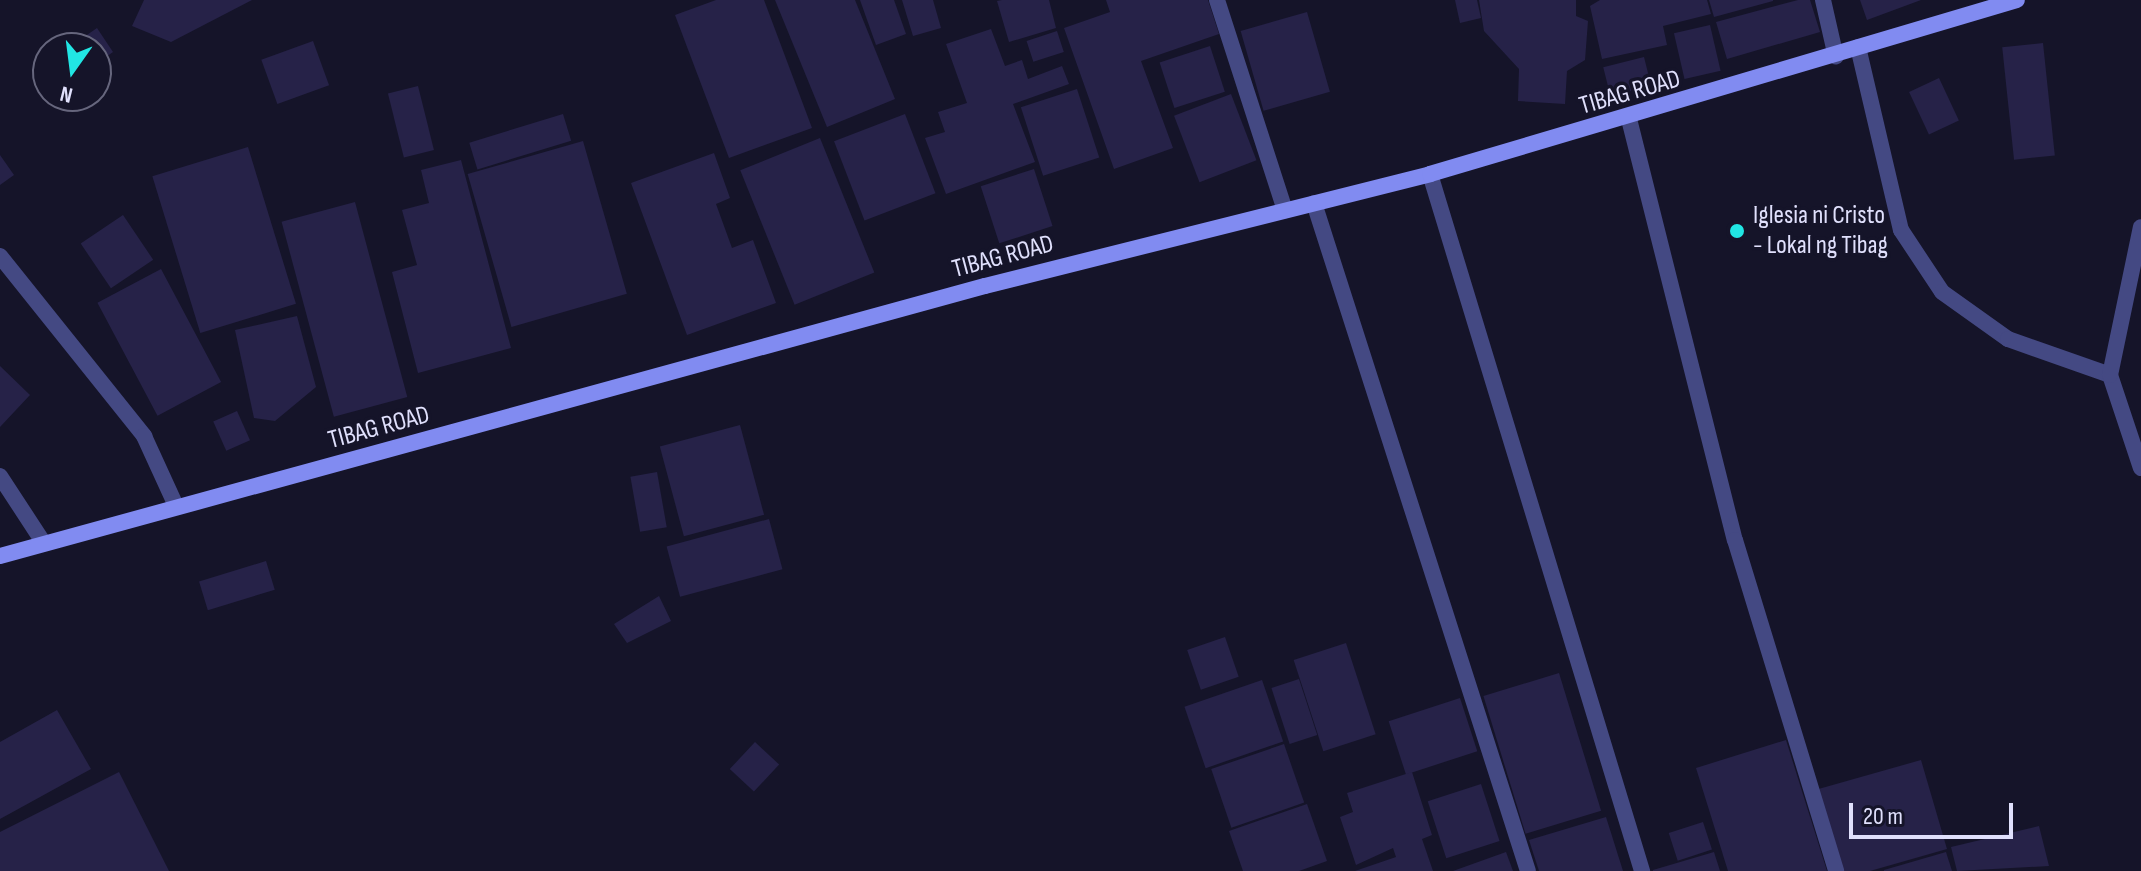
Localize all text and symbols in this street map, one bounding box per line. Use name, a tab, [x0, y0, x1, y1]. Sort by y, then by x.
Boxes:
north arrow	[32, 32, 112, 112]
street label: TIBAG ROAD	[1576, 64, 1684, 122]
text: N	[58, 79, 76, 108]
place label: Iglesia ni Cristo - Lokal ng Tibag	[1753, 200, 1888, 262]
marker: Iglesia ni Cristo - Lokal ng Tibag	[1728, 222, 1746, 240]
street label: TIBAG ROAD	[949, 228, 1057, 286]
street label: TIBAG ROAD	[325, 399, 433, 457]
scale bar	[1853, 787, 2017, 837]
text: 20 m	[1863, 802, 1903, 831]

